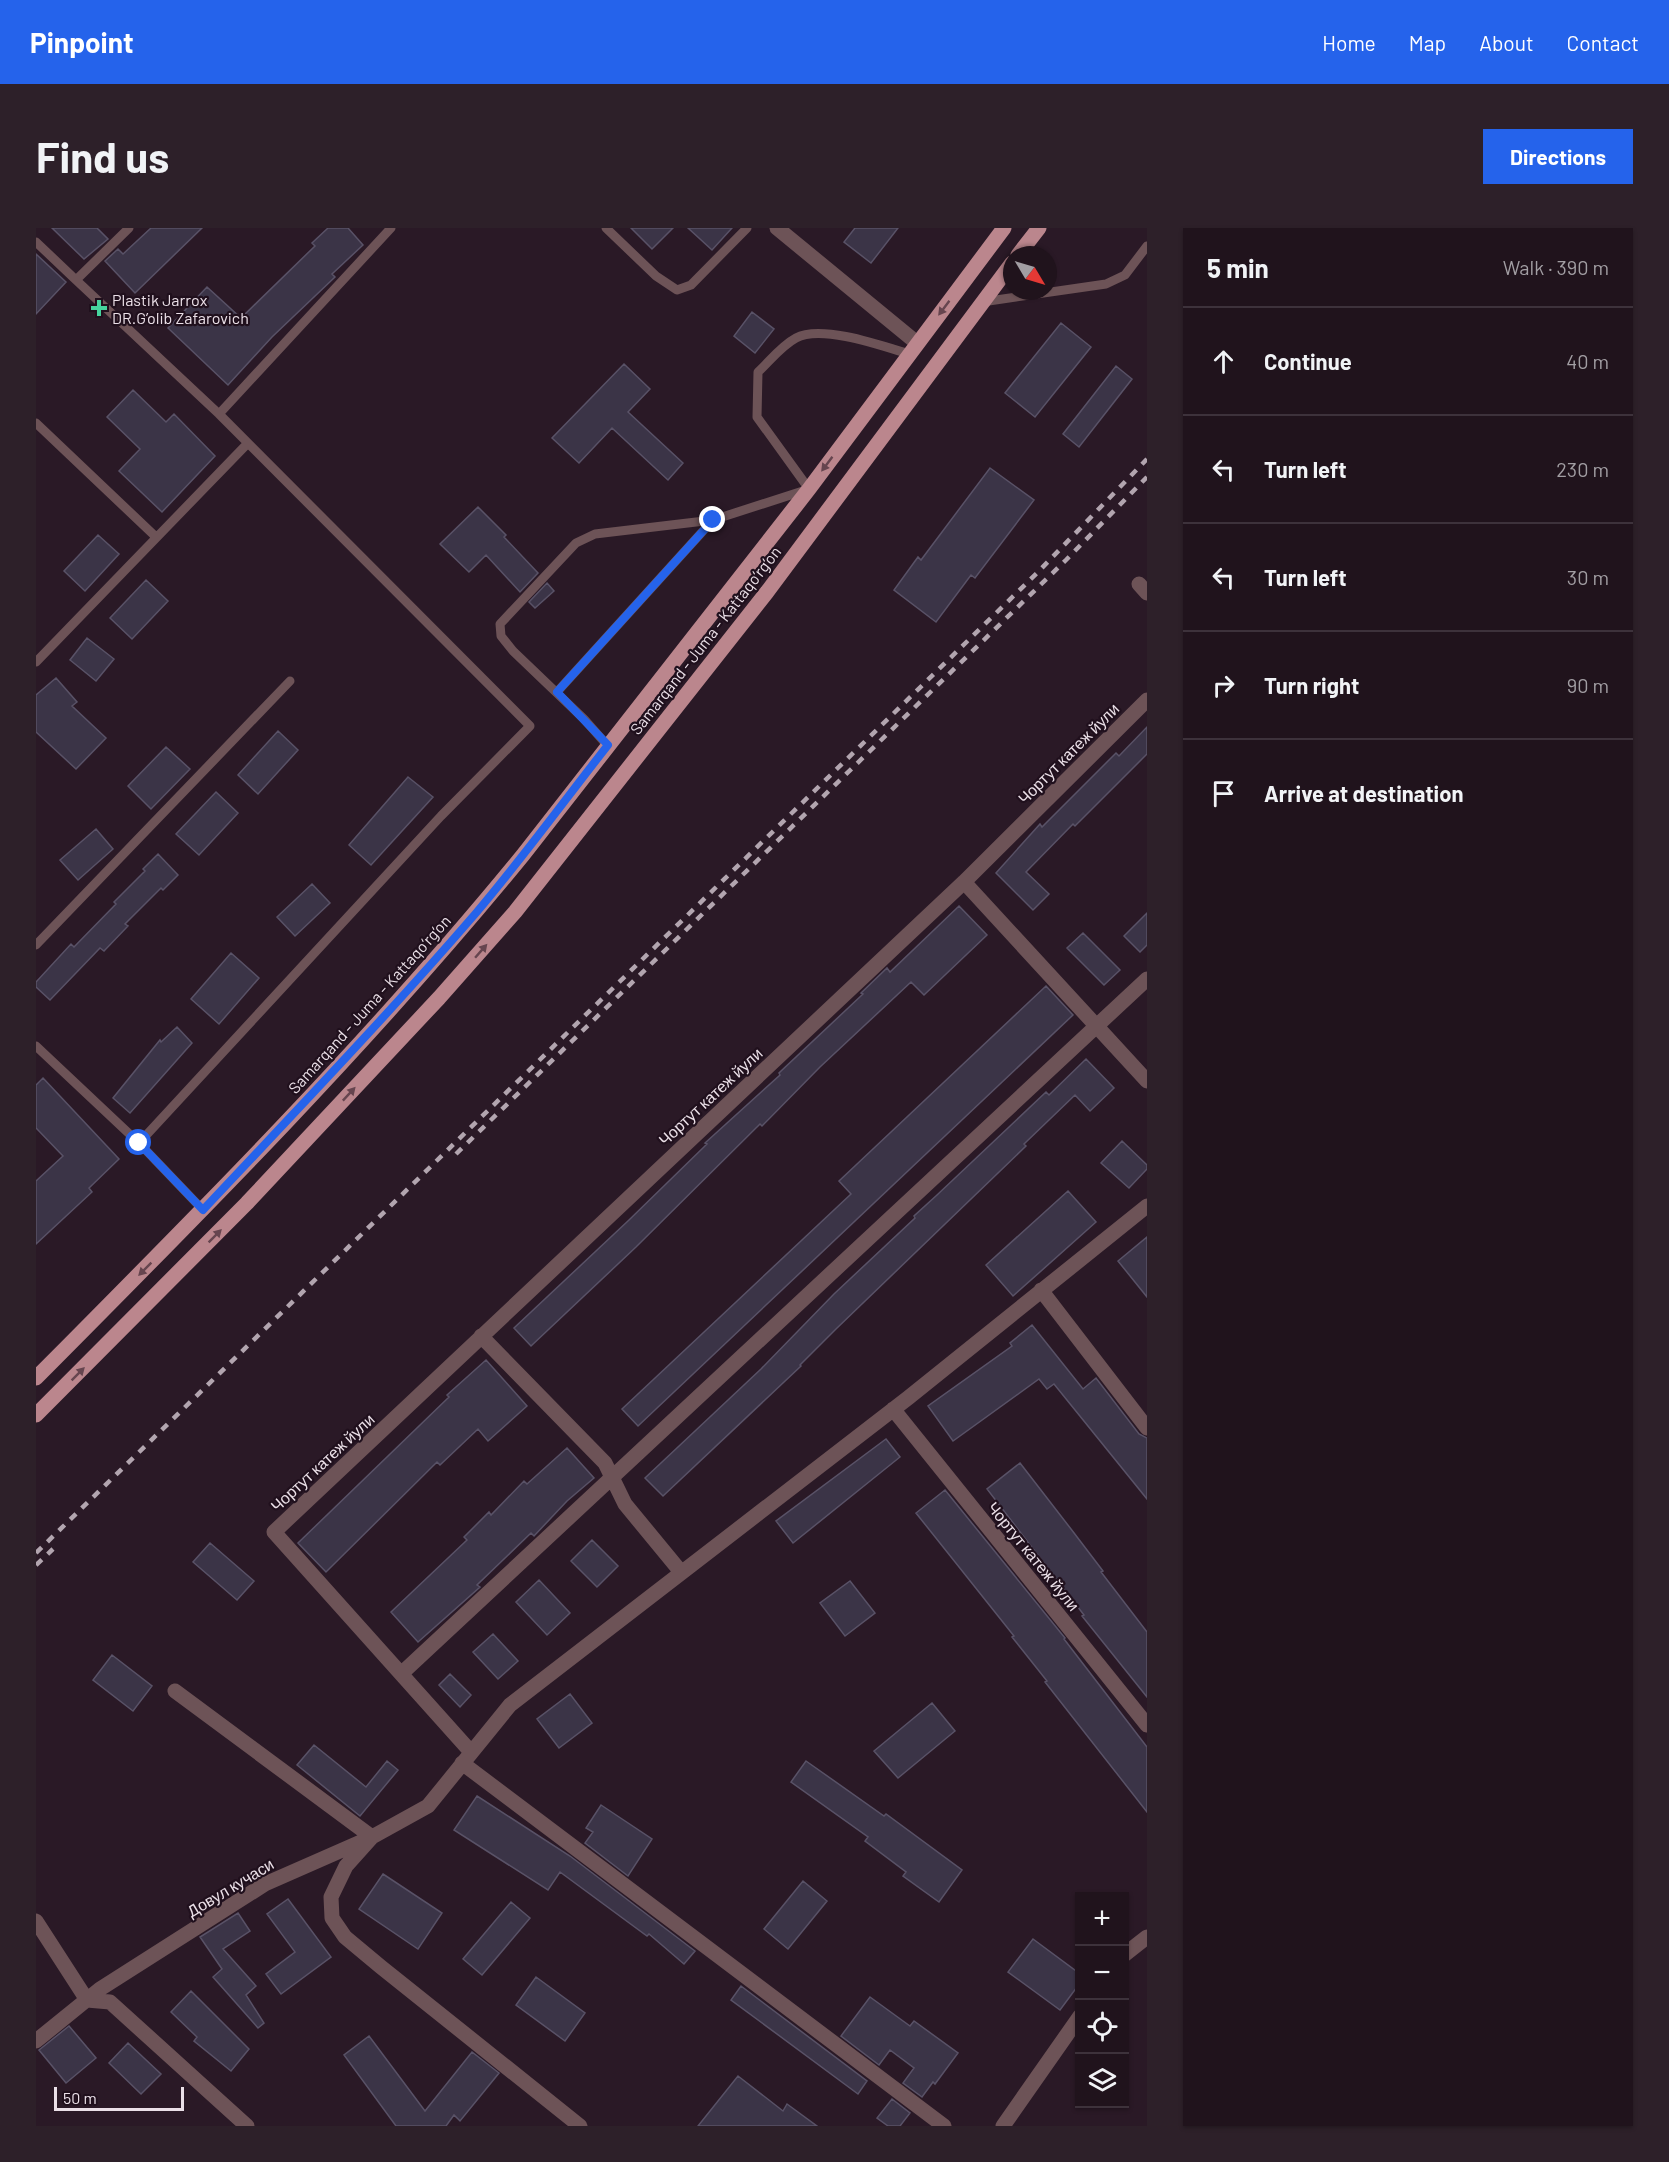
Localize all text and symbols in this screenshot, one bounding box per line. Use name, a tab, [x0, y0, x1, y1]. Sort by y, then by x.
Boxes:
text: Pinpoint	[30, 25, 134, 59]
text: Home	[1322, 30, 1376, 55]
text: Map	[1409, 30, 1446, 55]
text: About	[1479, 30, 1534, 55]
text: Contact	[1567, 30, 1639, 55]
button: Directions	[1483, 129, 1633, 184]
text: Find us	[36, 131, 169, 181]
north arrow	[1003, 246, 1057, 300]
text: 5 min	[1207, 252, 1269, 283]
text: Walk · 390 m	[1503, 255, 1609, 279]
place label: Plastik Jarrox DR.G’olib Zafarovich	[112, 290, 249, 327]
marker: Plastik Jarrox DR.G’olib Zafarovich	[90, 299, 108, 317]
one-way arrow	[938, 300, 950, 316]
icon: ahead	[1207, 345, 1240, 378]
text: Continue	[1264, 348, 1352, 374]
text: 40 m	[1566, 349, 1609, 373]
icon: left	[1207, 453, 1240, 486]
one-way arrow	[821, 456, 833, 472]
text: Turn left	[1264, 456, 1347, 482]
text: 230 m	[1556, 457, 1609, 481]
route end	[699, 506, 725, 532]
street label: Samarqand - Juma - Kattaqo‘rg‘on	[626, 542, 784, 738]
icon: left	[1207, 561, 1240, 594]
text: Turn left	[1264, 564, 1347, 590]
text: 30 m	[1567, 565, 1609, 589]
icon: right	[1207, 669, 1240, 702]
text: Turn right	[1264, 672, 1359, 698]
text: 90 m	[1567, 673, 1609, 697]
street label: Чортут катеж йули	[1014, 699, 1122, 807]
icon: arrive	[1207, 777, 1240, 810]
text: Arrive at destination	[1264, 780, 1463, 806]
street label: Samarqand - Juma - Kattaqo‘rg‘on	[284, 911, 454, 1097]
one-way arrow	[474, 943, 488, 958]
street label: Чортут катеж йули	[654, 1043, 766, 1149]
one-way arrow	[342, 1088, 356, 1102]
route start	[125, 1129, 151, 1155]
one-way arrow	[208, 1229, 222, 1243]
one-way arrow	[138, 1261, 152, 1275]
one-way arrow	[70, 1367, 84, 1381]
street label: Чортут катеж йули	[266, 1409, 378, 1515]
street label: Чортут катеж йули	[984, 1498, 1084, 1614]
street label: Довул кучаси	[183, 1854, 277, 1920]
map controls	[1075, 1892, 1129, 2108]
button: +	[1075, 1892, 1129, 1946]
button: −	[1075, 1946, 1129, 2000]
button: locate	[1075, 2000, 1129, 2054]
button: layers	[1075, 2054, 1129, 2108]
scale bar	[54, 2084, 184, 2112]
text: 50 m	[63, 2088, 97, 2107]

